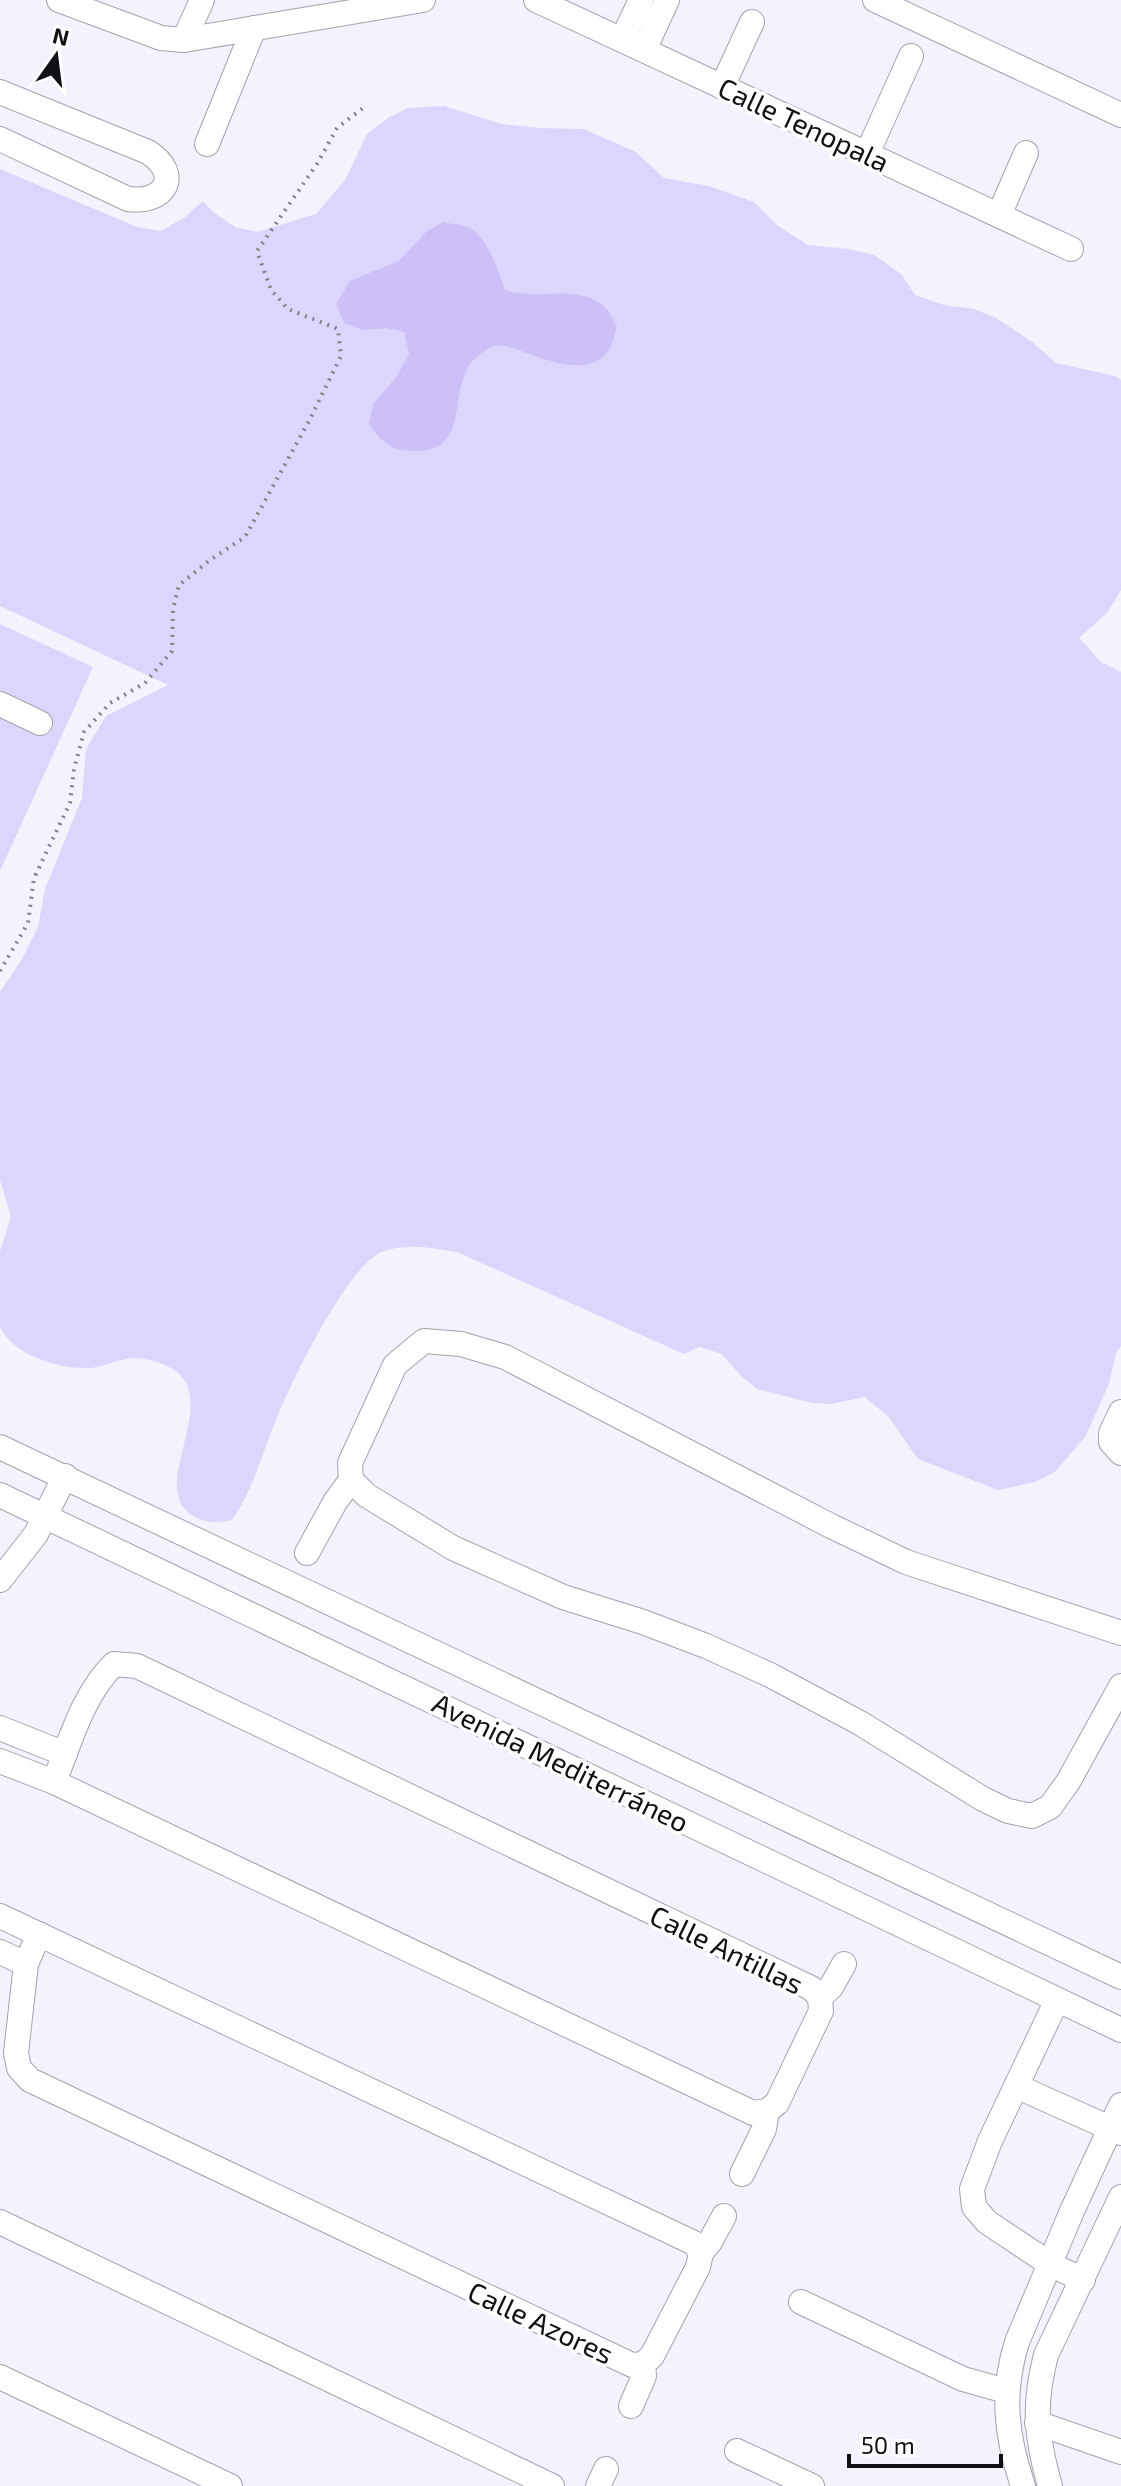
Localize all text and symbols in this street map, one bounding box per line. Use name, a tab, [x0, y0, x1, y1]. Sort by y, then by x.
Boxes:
north arrow	[16, 16, 96, 96]
text: N	[50, 21, 72, 50]
street label: Calle Tenopala	[713, 70, 895, 178]
street label: Avenida Mediterráneo	[427, 1685, 695, 1839]
street label: Calle Antillas	[645, 1897, 809, 2001]
street label: Calle Azores	[463, 2274, 619, 2370]
scale bar	[849, 2418, 1001, 2468]
text: 50 m	[861, 2430, 915, 2459]

